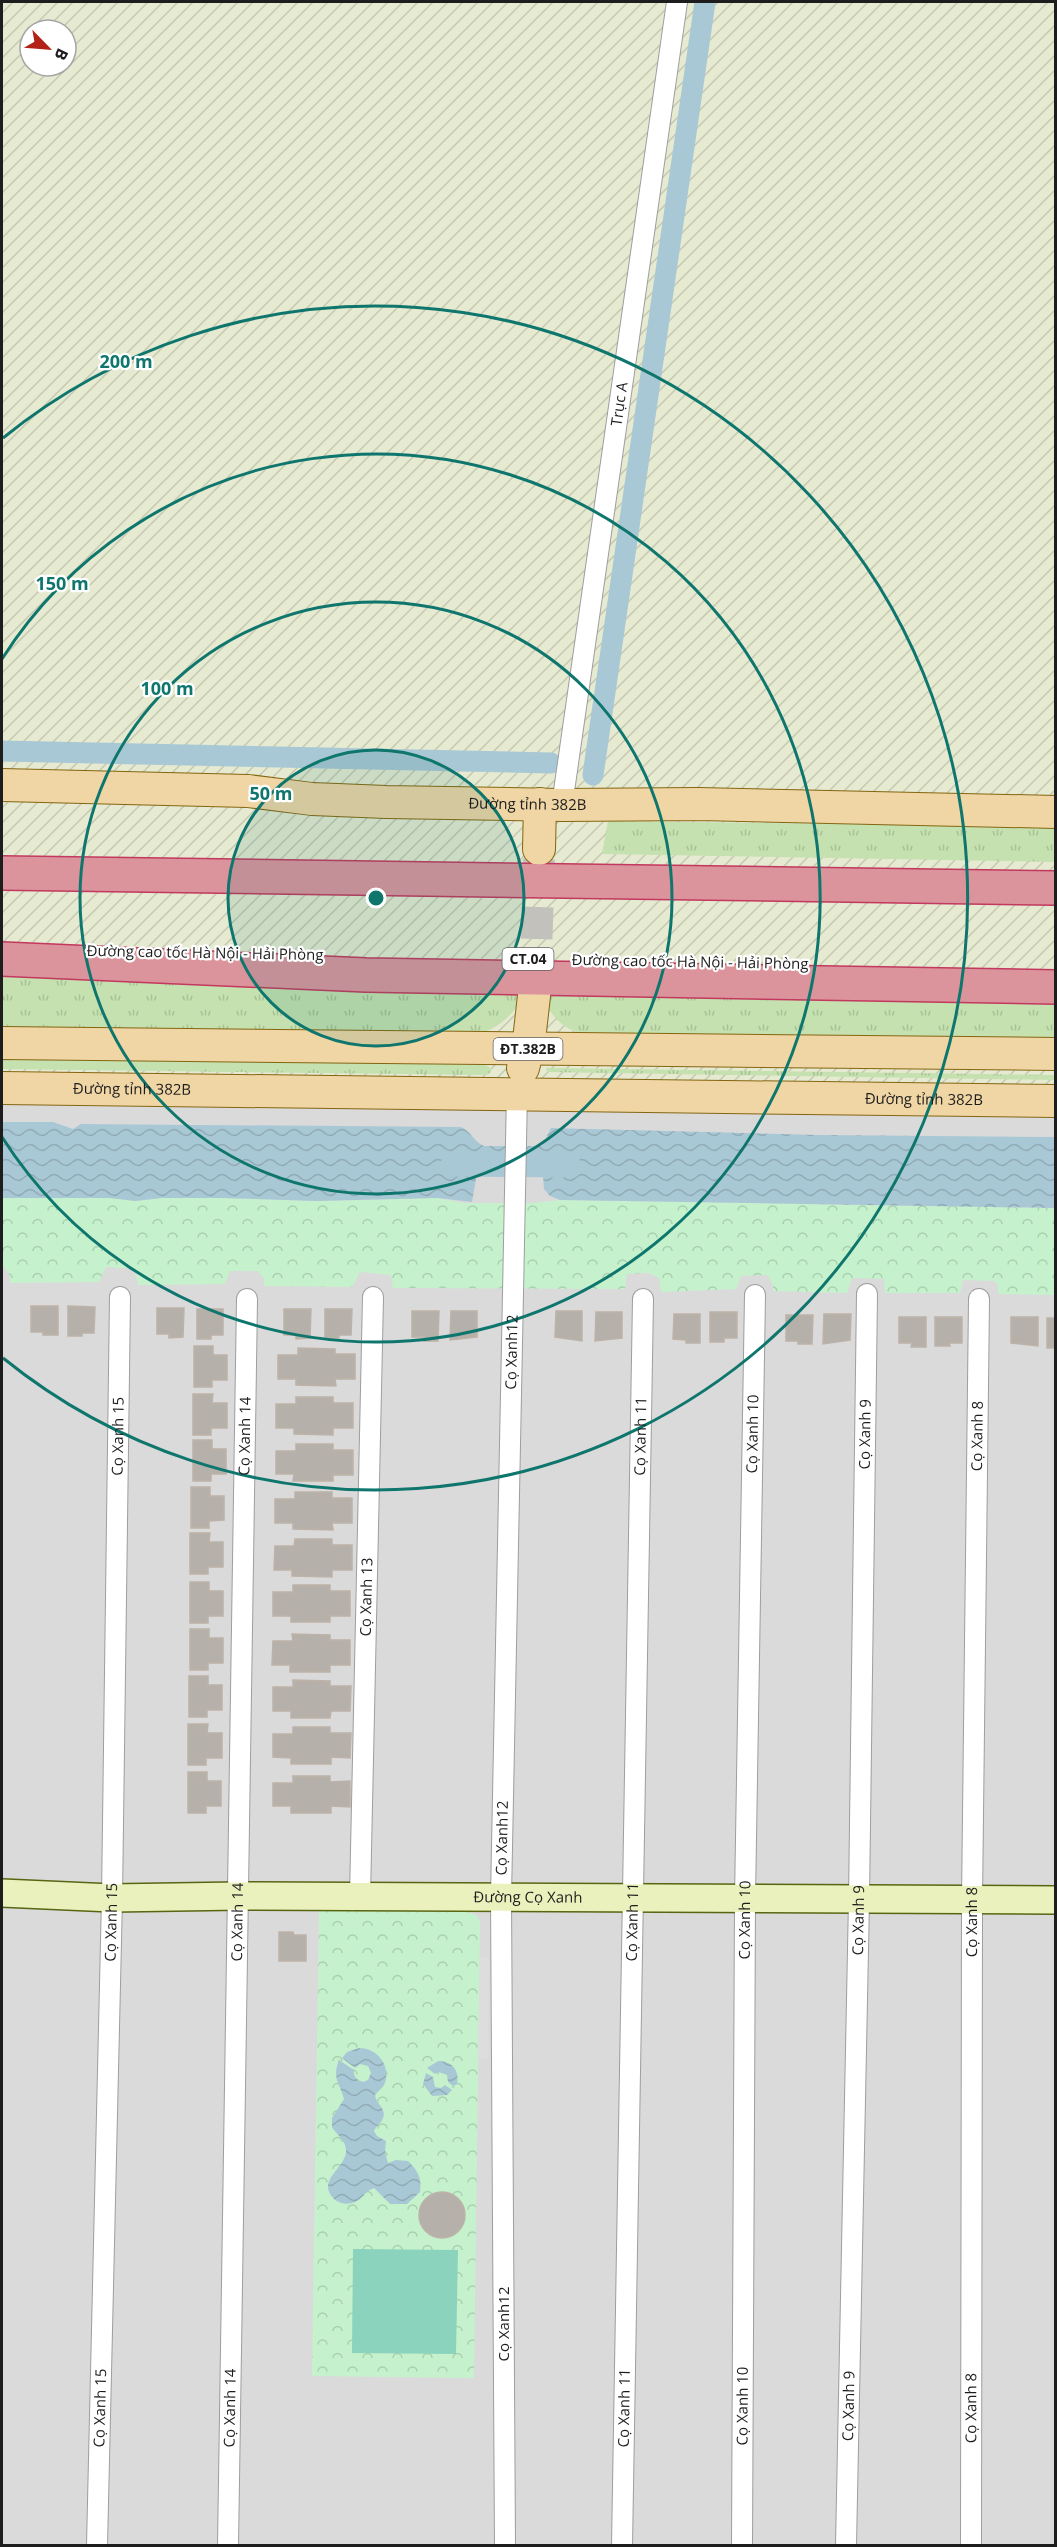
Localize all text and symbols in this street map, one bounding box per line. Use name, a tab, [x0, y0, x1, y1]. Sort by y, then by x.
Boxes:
north arrow	[18, 18, 78, 78]
text: B	[49, 45, 74, 64]
text: 200 m	[99, 349, 153, 373]
street label: Trục A	[605, 380, 632, 427]
text: 150 m	[35, 571, 89, 595]
text: 100 m	[140, 676, 194, 700]
text: 50 m	[250, 781, 292, 805]
street label: Đường tỉnh 382B	[468, 792, 587, 814]
centre of rings	[366, 888, 386, 908]
street label: Đường cao tốc Hà Nội - Hải Phòng	[86, 940, 324, 964]
road number: CT.04	[502, 948, 554, 970]
street label: Đường cao tốc Hà Nội - Hải Phòng	[571, 949, 809, 973]
road number: ĐT.382B	[494, 1038, 562, 1060]
street label: Đường tỉnh 382B	[73, 1078, 191, 1099]
street label: Đường tỉnh 382B	[865, 1088, 983, 1109]
street label: Cọ Xanh12	[500, 1314, 522, 1390]
street label: Cọ Xanh 10	[741, 1394, 762, 1474]
street label: Cọ Xanh 14	[233, 1396, 255, 1476]
street label: Cọ Xanh 15	[107, 1397, 128, 1476]
street label: Cọ Xanh 11	[629, 1397, 650, 1476]
street label: Cọ Xanh 9	[854, 1399, 875, 1469]
street label: Cọ Xanh 8	[966, 1401, 987, 1471]
street label: Cọ Xanh 13	[355, 1557, 376, 1637]
street label: Cọ Xanh12	[490, 1800, 512, 1876]
street label: Cọ Xanh 10	[734, 1880, 754, 1959]
street label: Cọ Xanh 14	[226, 1882, 247, 1962]
street label: Cọ Xanh 11	[621, 1882, 642, 1962]
street label: Cọ Xanh 15	[100, 1883, 121, 1962]
street label: Cọ Xanh 9	[847, 1885, 868, 1955]
street label: Đường Cọ Xanh	[473, 1886, 582, 1907]
street label: Cọ Xanh 8	[961, 1887, 981, 1957]
street label: Cọ Xanh12	[493, 2287, 513, 2361]
street label: Cọ Xanh 10	[731, 2367, 752, 2445]
street label: Cọ Xanh 15	[88, 2368, 110, 2448]
street label: Cọ Xanh 14	[219, 2368, 240, 2448]
street label: Cọ Xanh 11	[613, 2368, 634, 2448]
street label: Cọ Xanh 9	[837, 2371, 859, 2441]
street label: Cọ Xanh 8	[960, 2373, 980, 2443]

